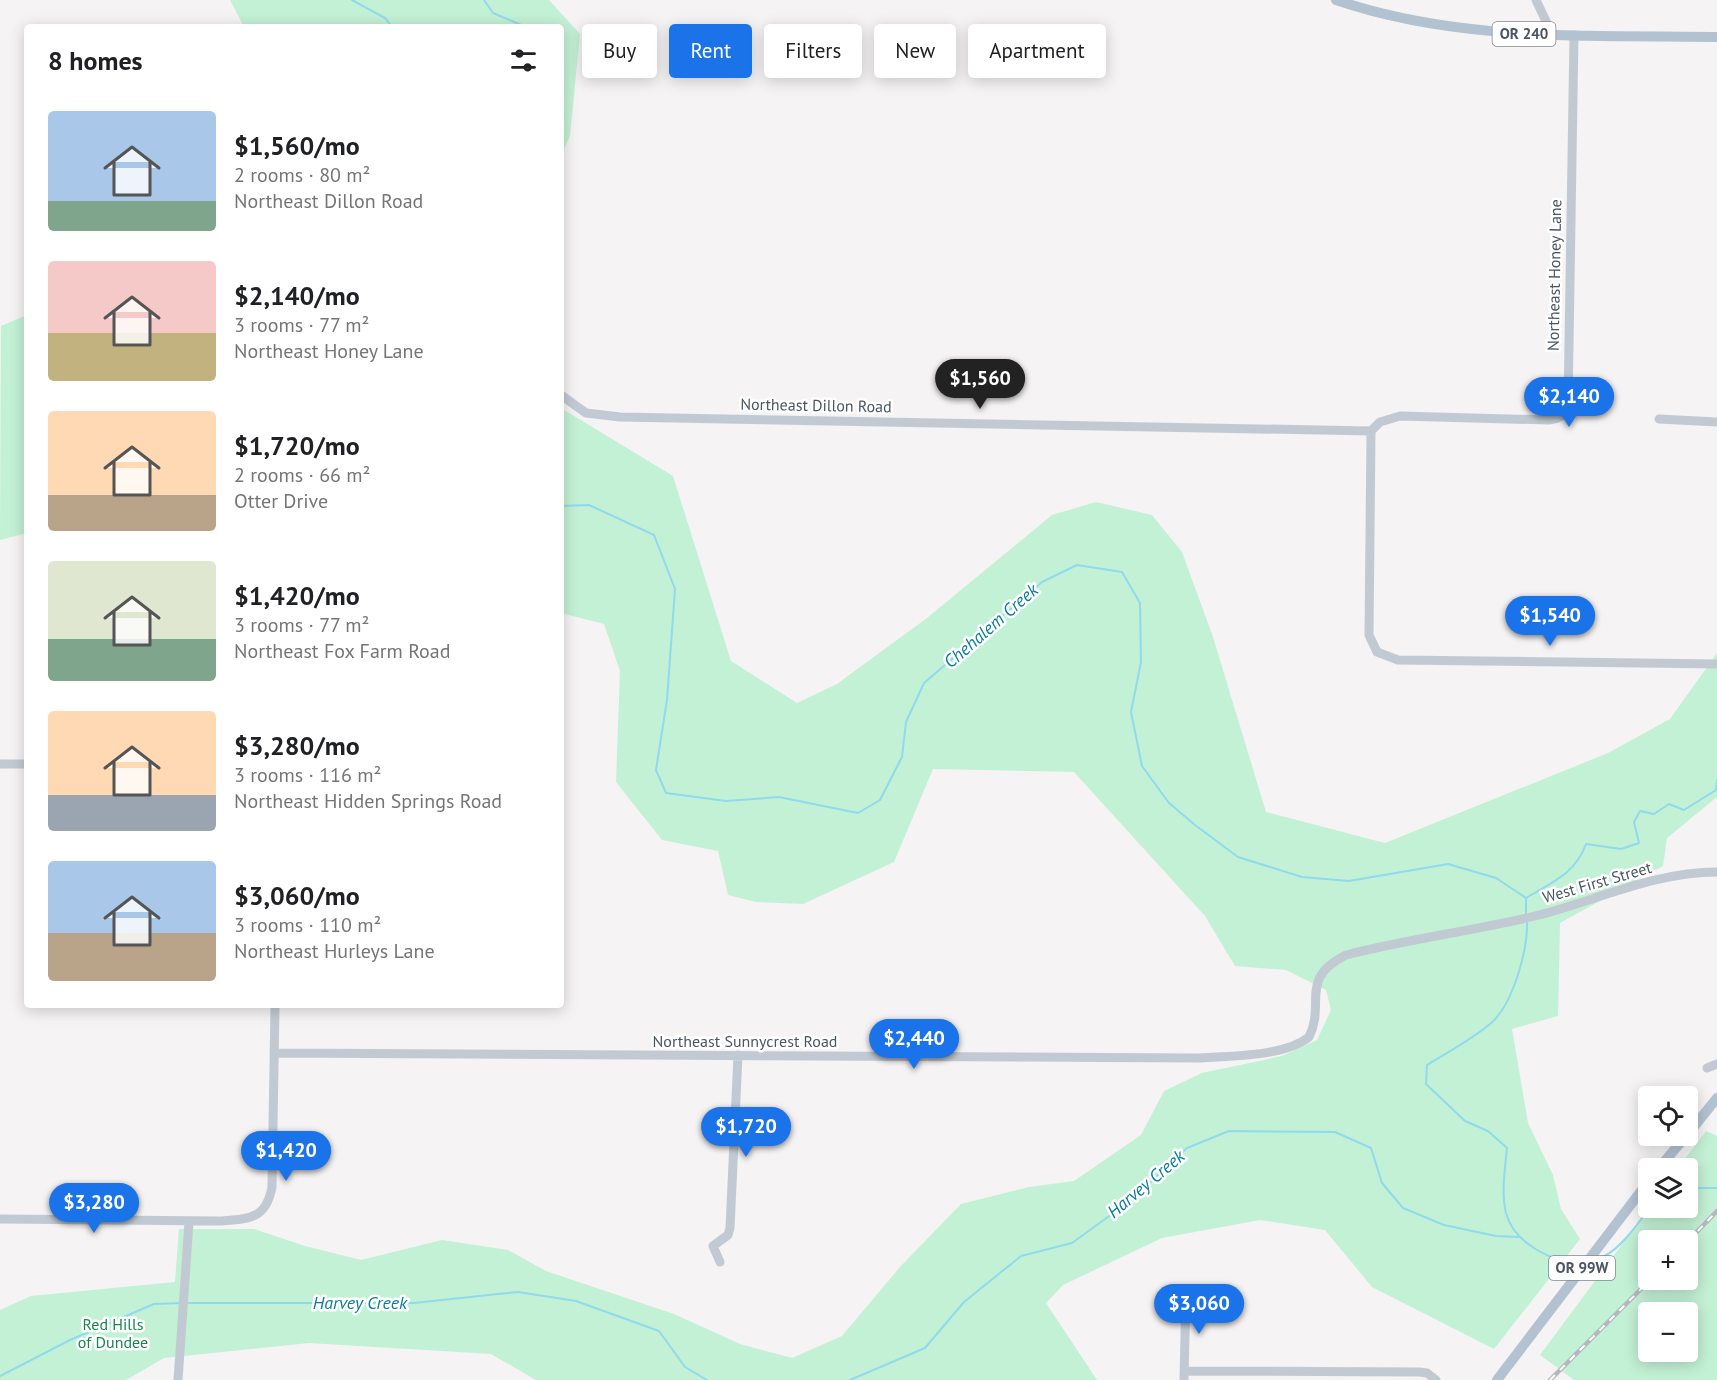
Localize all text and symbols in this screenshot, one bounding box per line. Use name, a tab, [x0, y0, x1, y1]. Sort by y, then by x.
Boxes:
road number: OR 240	[1492, 22, 1556, 46]
chip: Buy	[582, 24, 657, 78]
chip: Rent	[669, 24, 752, 78]
chip: Filters	[764, 24, 862, 78]
chip: New	[874, 24, 956, 78]
chip: Apartment	[968, 24, 1106, 78]
text: 8 homes	[48, 44, 143, 77]
icon: filters	[507, 44, 540, 77]
text: $1,560/mo	[234, 129, 360, 162]
icon: home	[96, 135, 168, 207]
text: 2 rooms · 80 m²	[234, 162, 370, 188]
text: Northeast Dillon Road	[234, 188, 423, 214]
street label: Northeast Honey Lane	[1543, 199, 1565, 351]
text: $2,140/mo	[234, 279, 360, 312]
icon: home	[96, 285, 168, 357]
text: 3 rooms · 77 m²	[234, 312, 369, 338]
text: Northeast Honey Lane	[234, 338, 424, 364]
pin: $1,560	[931, 359, 1029, 410]
text: $1,560	[949, 365, 1011, 391]
pin: $2,140	[1520, 377, 1618, 428]
text: $2,140	[1538, 383, 1600, 409]
street label: Northeast Dillon Road	[740, 394, 892, 416]
text: $1,720/mo	[234, 429, 360, 462]
icon: home	[96, 435, 168, 507]
text: 2 rooms · 66 m²	[234, 462, 370, 488]
text: Otter Drive	[234, 488, 328, 514]
water label: Chehalem Creek	[939, 578, 1043, 673]
text: $1,420/mo	[234, 579, 360, 612]
icon: home	[96, 585, 168, 657]
pin: $1,540	[1501, 596, 1599, 647]
text: $1,540	[1519, 602, 1581, 628]
text: 3 rooms · 77 m²	[234, 612, 369, 638]
text: Northeast Fox Farm Road	[234, 638, 451, 664]
text: $3,280/mo	[234, 729, 360, 762]
icon: home	[96, 735, 168, 807]
text: 3 rooms · 116 m²	[234, 762, 381, 788]
text: Northeast Hidden Springs Road	[234, 788, 502, 814]
street label: West First Street	[1540, 857, 1654, 907]
text: $3,060/mo	[234, 879, 360, 912]
icon: home	[96, 885, 168, 957]
text: 3 rooms · 110 m²	[234, 912, 381, 938]
text: Northeast Hurleys Lane	[234, 938, 435, 964]
pin: $2,440	[865, 1019, 963, 1070]
text: $2,440	[883, 1025, 945, 1051]
street label: Northeast Sunnycrest Road	[653, 1031, 837, 1051]
map controls	[1638, 1086, 1698, 1362]
button: locate	[1638, 1086, 1698, 1146]
pin: $1,720	[697, 1107, 795, 1158]
text: $1,720	[715, 1113, 777, 1139]
pin: $1,420	[237, 1131, 335, 1182]
text: $1,420	[255, 1137, 317, 1163]
water label: Harvey Creek	[1102, 1144, 1190, 1223]
button: layers	[1638, 1158, 1698, 1218]
pin: $3,280	[45, 1183, 143, 1234]
text: $3,280	[63, 1189, 125, 1215]
button: +	[1638, 1230, 1698, 1290]
road number: OR 99W	[1549, 1256, 1615, 1280]
pin: $3,060	[1150, 1284, 1248, 1335]
text: $3,060	[1168, 1290, 1230, 1316]
water label: Harvey Creek	[313, 1291, 408, 1314]
button: −	[1638, 1302, 1698, 1362]
park label: Red Hills of Dundee	[78, 1314, 148, 1352]

